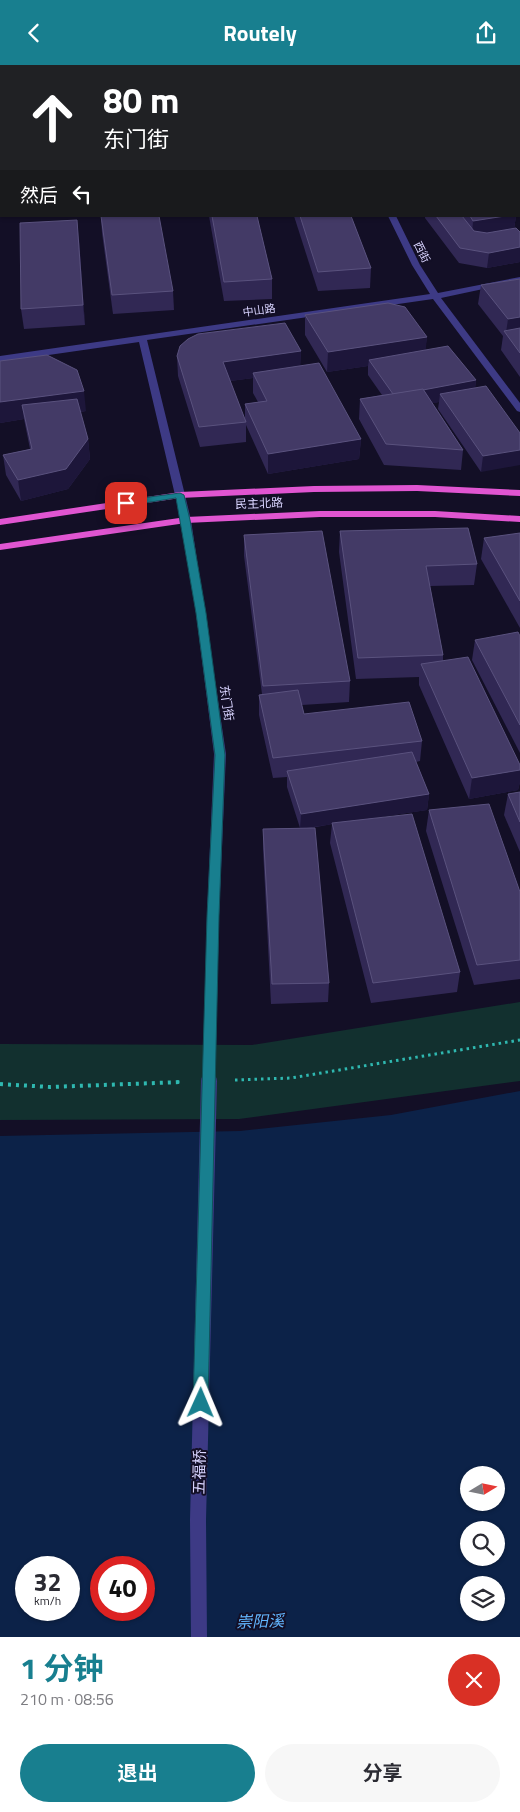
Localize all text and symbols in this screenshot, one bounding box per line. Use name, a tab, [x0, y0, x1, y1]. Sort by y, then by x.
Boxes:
text: Routely	[223, 16, 297, 50]
icon: back	[20, 19, 48, 47]
icon: share	[472, 19, 500, 47]
text: 80 m	[103, 73, 179, 127]
icon: ahead	[20, 85, 85, 150]
text: 东门街	[103, 122, 169, 156]
text: 然后	[20, 180, 58, 209]
icon: left	[68, 180, 96, 208]
street label: 西街	[410, 239, 434, 265]
street label: 中山路	[242, 300, 276, 320]
pin	[105, 482, 147, 524]
icon: arrive	[112, 489, 140, 517]
street label: 民主北路	[235, 493, 283, 513]
street label: 东门街	[215, 684, 239, 722]
position arrow	[174, 1376, 226, 1428]
street label: 五福桥	[187, 1449, 211, 1495]
north arrow	[460, 1466, 505, 1511]
map controls	[460, 1466, 505, 1621]
button: search	[460, 1521, 505, 1566]
speed limit sign: 40	[90, 1556, 155, 1621]
text: 32	[33, 1563, 62, 1601]
button: layers	[460, 1576, 505, 1621]
text: km/h	[34, 1591, 61, 1610]
water label: 崇阳溪	[236, 1608, 286, 1634]
text: 1 分钟	[20, 1645, 103, 1691]
button: close	[448, 1654, 500, 1706]
text: 210 m · 08:56	[20, 1687, 114, 1711]
button: 退出	[20, 1744, 255, 1802]
button: 分享	[265, 1744, 500, 1802]

